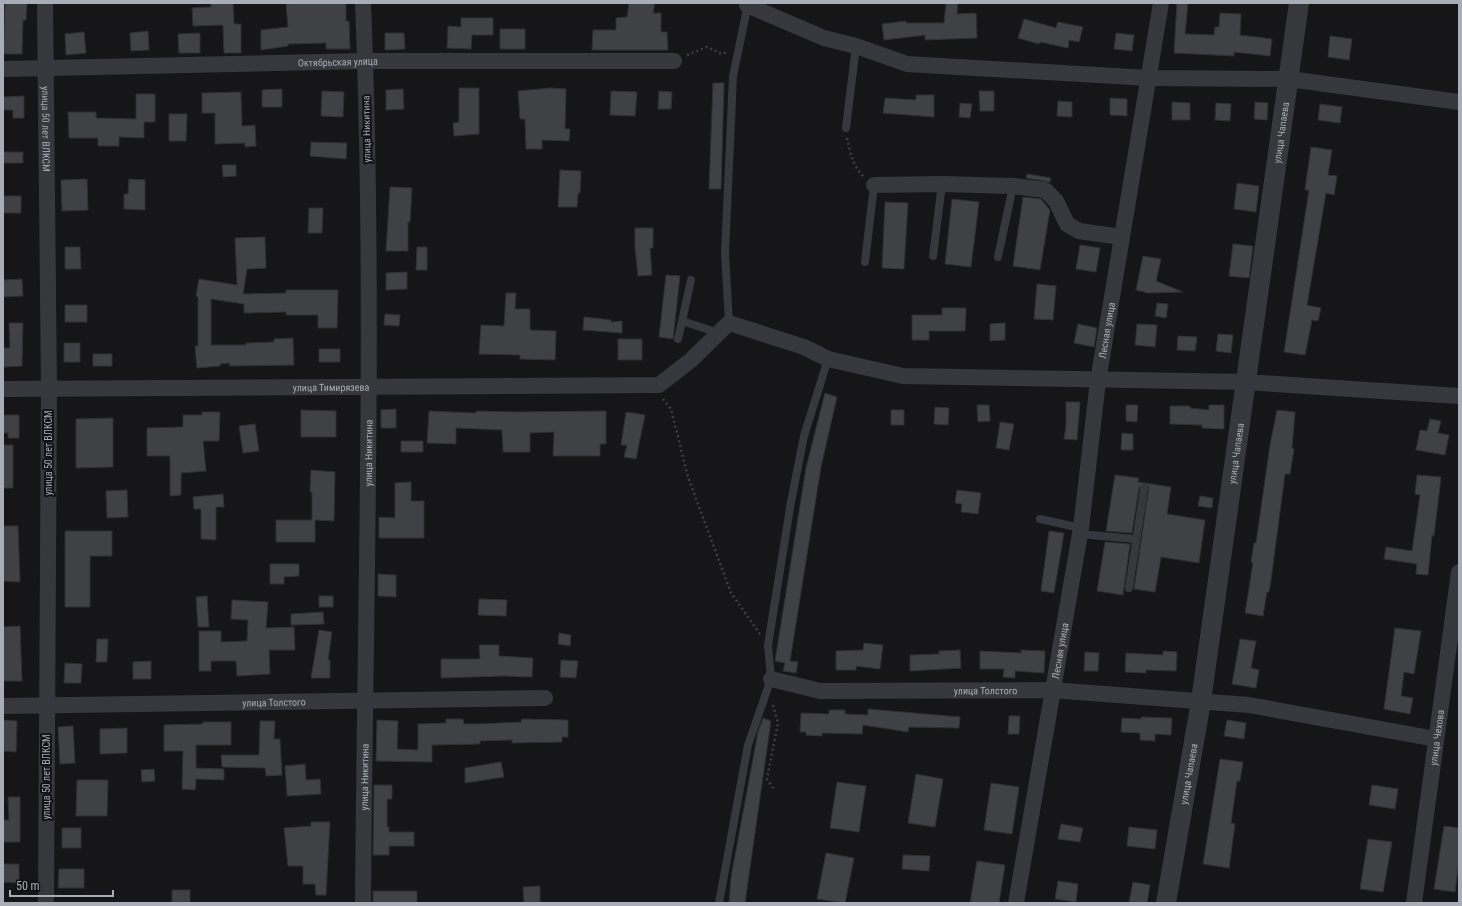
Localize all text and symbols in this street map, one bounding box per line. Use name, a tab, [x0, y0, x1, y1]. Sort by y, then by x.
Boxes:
street label: Октябрьская улица	[298, 56, 378, 68]
street label: улица 50 лет ВЛКСМ	[40, 86, 52, 172]
street label: улица Никитина	[360, 95, 373, 163]
street label: улица Чапаева	[1272, 101, 1291, 164]
street label: Лесная улица	[1097, 301, 1117, 359]
street label: улица Тимирязева	[293, 382, 369, 393]
street label: улица 50 лет ВЛКСМ	[43, 410, 54, 496]
street label: улица Никитина	[363, 419, 374, 487]
street label: улица Чапаева	[1227, 422, 1246, 485]
street label: Лесная улица	[1050, 622, 1071, 680]
street label: улица Толстого	[954, 685, 1017, 696]
street label: улица Толстого	[242, 697, 306, 708]
street label: улица Чехова	[1428, 709, 1446, 766]
street label: улица 50 лет ВЛКСМ	[41, 734, 52, 820]
street label: улица Чапаева	[1178, 742, 1200, 805]
street label: улица Никитина	[359, 743, 371, 811]
scale bar	[10, 872, 113, 898]
text: 50 m	[16, 879, 40, 893]

